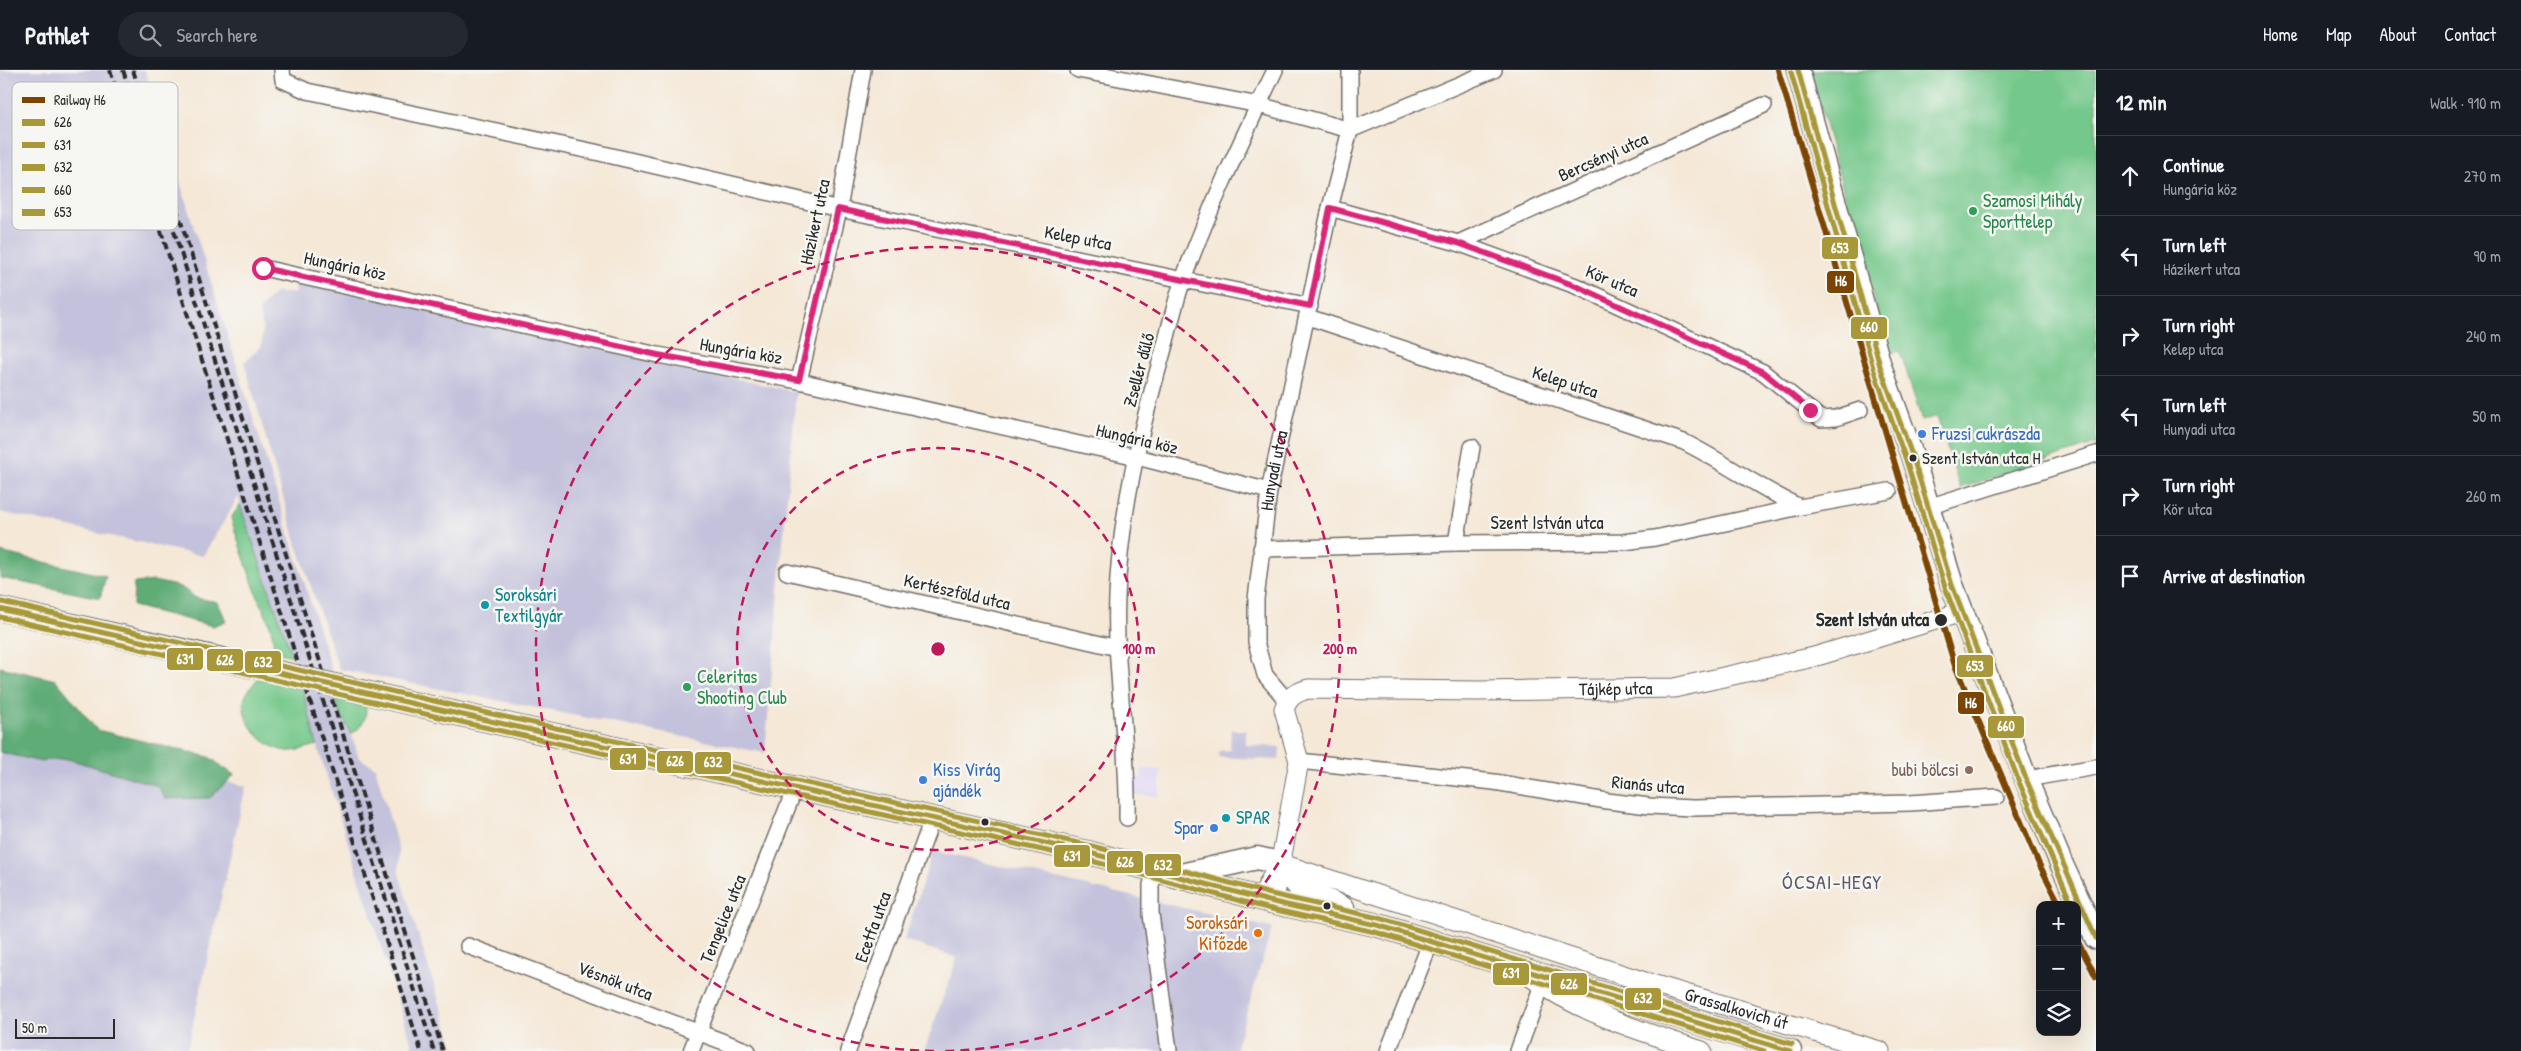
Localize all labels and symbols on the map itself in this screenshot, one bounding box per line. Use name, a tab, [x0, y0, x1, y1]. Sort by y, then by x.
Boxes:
legend	[12, 82, 178, 230]
text: Railway H6	[54, 90, 106, 110]
text: 626	[54, 112, 72, 131]
street label: Bercsényi utca	[1554, 126, 1652, 187]
text: 631	[54, 135, 71, 154]
text: 632	[54, 157, 73, 176]
street label: Házikert utca	[793, 177, 836, 267]
text: 660	[54, 180, 71, 199]
place label: Szamosi Mihály Sporttelep	[1983, 188, 2083, 234]
text: 653	[54, 202, 72, 221]
marker: Szamosi Mihály Sporttelep	[1967, 205, 1979, 217]
street label: Kelep utca	[1042, 219, 1114, 256]
line badge: 653	[1821, 236, 1859, 260]
text: 653	[1831, 238, 1850, 257]
street label: Hungária köz	[302, 245, 389, 286]
route start	[252, 257, 275, 280]
street label: Kör utca	[1582, 258, 1642, 303]
line badge: H6	[1826, 270, 1855, 294]
text: H6	[1835, 271, 1847, 290]
line badge: 660	[1850, 316, 1888, 340]
text: 660	[1860, 317, 1878, 336]
street label: Zsellér dűlő	[1117, 330, 1160, 410]
street label: Hungária köz	[698, 331, 785, 370]
street label: Kelep utca	[1529, 359, 1601, 404]
route end	[1799, 399, 1822, 422]
street label: Hungária köz	[1094, 417, 1181, 460]
place label: Fruzsi cukrászda	[1931, 421, 2040, 446]
street label: Hunyadi utca	[1254, 428, 1294, 512]
marker: Fruzsi cukrászda	[1916, 428, 1928, 440]
place label: Szent István utca H	[1922, 446, 2041, 469]
marker: Szent István utca H	[1908, 453, 1918, 463]
street label: Szent István utca	[1491, 510, 1603, 535]
street label: Kertészföld utca	[901, 567, 1013, 616]
place label: Soroksári Textilgyár	[495, 582, 563, 628]
marker: Soroksári Textilgyár	[479, 599, 491, 611]
place label: Szent István utca	[1816, 607, 1930, 632]
marker: Szent István utca	[1933, 612, 1949, 628]
text: 100 m	[1123, 638, 1155, 659]
text: 200 m	[1323, 638, 1357, 659]
centre of rings	[929, 640, 947, 658]
line badge: 631	[166, 647, 204, 671]
line badge: 626	[206, 648, 244, 672]
text: 631	[177, 649, 193, 668]
text: 626	[216, 650, 234, 669]
line badge: 632	[244, 650, 282, 674]
text: 632	[254, 652, 273, 671]
line badge: 653	[1956, 654, 1994, 678]
text: 653	[1966, 656, 1985, 675]
place label: Celeritas Shooting Club	[697, 664, 787, 710]
street label: Tájkép utca	[1579, 675, 1653, 701]
marker: Celeritas Shooting Club	[681, 681, 693, 693]
line badge: H6	[1957, 691, 1985, 715]
text: H6	[1965, 693, 1977, 712]
line badge: 660	[1987, 715, 2025, 739]
text: 660	[1997, 716, 2015, 735]
line badge: 631	[609, 747, 647, 771]
text: 631	[620, 749, 636, 768]
line badge: 626	[656, 750, 694, 774]
text: 626	[666, 751, 684, 770]
line badge: 632	[694, 751, 732, 775]
text: 632	[704, 752, 723, 771]
place label: Kiss Virág ajándék	[933, 757, 1001, 803]
place label: bubi bölcsi	[1891, 757, 1959, 782]
marker: bubi bölcsi	[1963, 764, 1975, 776]
street label: Rianás utca	[1611, 769, 1685, 800]
marker: Kiss Virág ajándék	[917, 774, 929, 786]
place label: SPAR	[1236, 805, 1270, 830]
marker: SPAR	[1220, 812, 1232, 824]
place label: Spar	[1174, 815, 1204, 840]
unlabelled marker	[980, 817, 990, 827]
marker: Spar	[1208, 822, 1220, 834]
line badge: 631	[1053, 844, 1091, 868]
text: 631	[1064, 846, 1080, 865]
line badge: 626	[1106, 850, 1144, 874]
text: 626	[1116, 852, 1134, 871]
line badge: 632	[1144, 853, 1182, 877]
text: 632	[1154, 855, 1173, 874]
district label: ÓCSAI-HEGY	[1782, 868, 1882, 895]
street label: Tengelice utca	[693, 871, 752, 967]
street label: Ecetfa utca	[848, 888, 897, 966]
unlabelled marker	[1322, 901, 1332, 911]
place label: Soroksári Kifőzde	[1186, 910, 1248, 956]
marker: Soroksári Kifőzde	[1252, 927, 1264, 939]
street label: Vésnök utca	[574, 955, 656, 1006]
line badge: 631	[1492, 962, 1530, 986]
text: 631	[1503, 963, 1519, 982]
line badge: 626	[1550, 972, 1588, 996]
text: 626	[1560, 974, 1578, 993]
street label: Grassalkovich út	[1682, 981, 1792, 1036]
line badge: 632	[1624, 987, 1662, 1011]
text: 632	[1634, 988, 1653, 1007]
scale bar	[15, 1016, 115, 1039]

